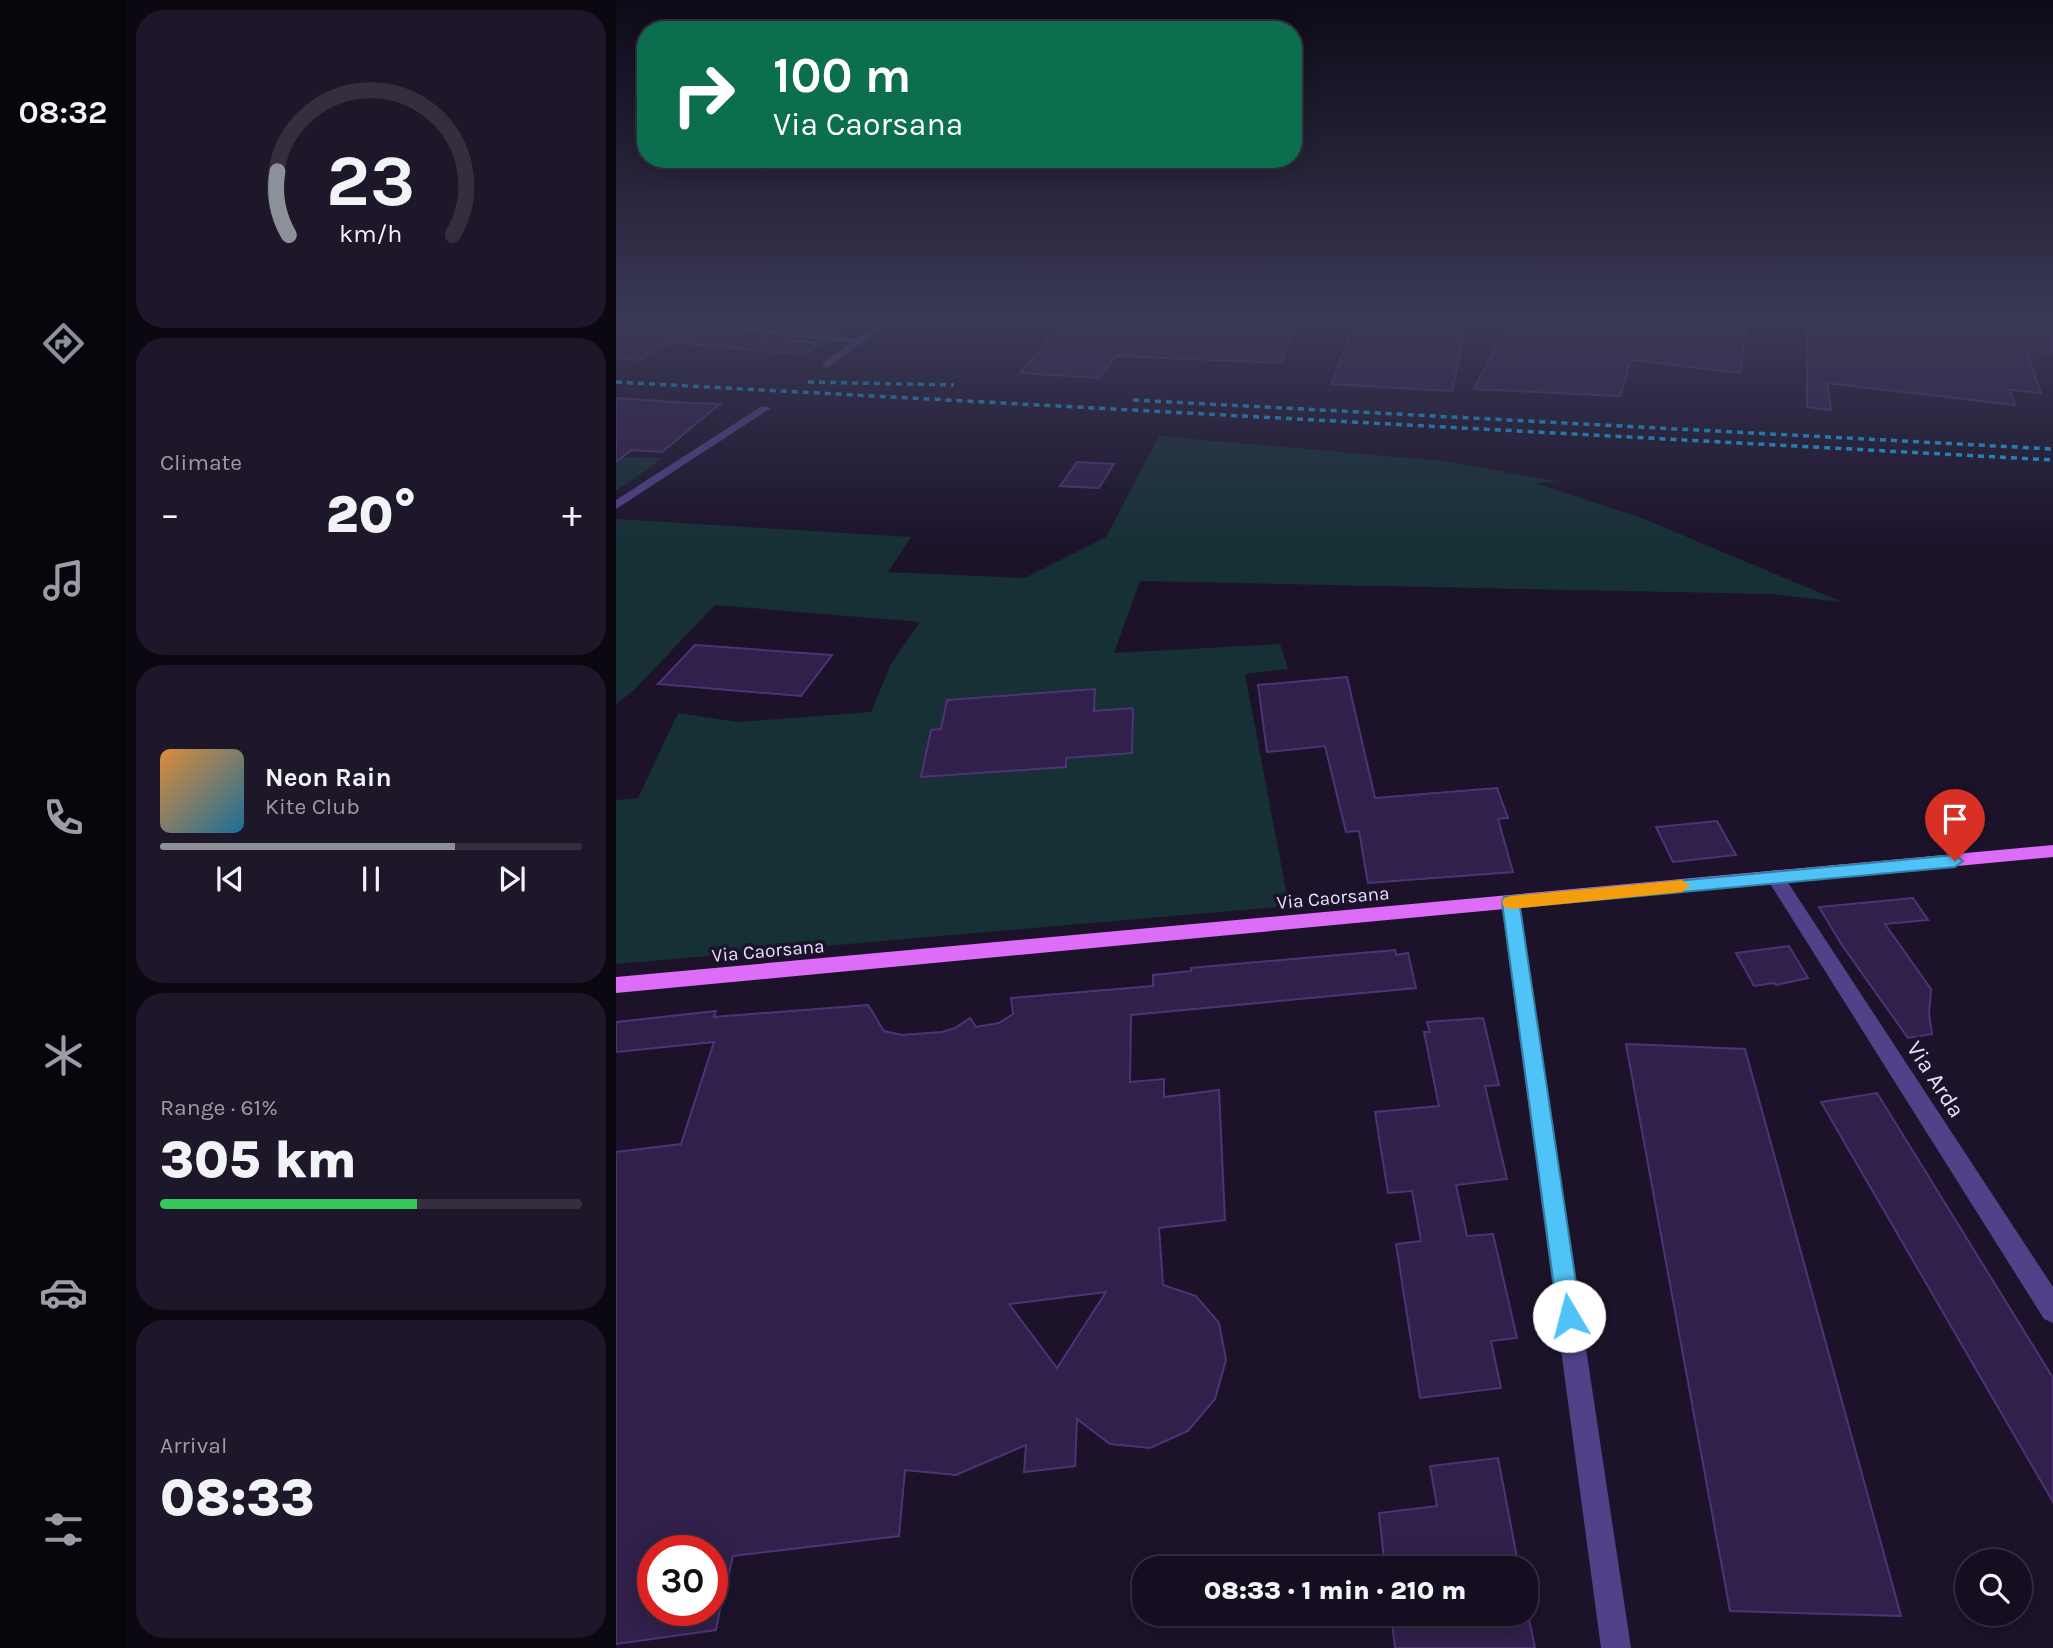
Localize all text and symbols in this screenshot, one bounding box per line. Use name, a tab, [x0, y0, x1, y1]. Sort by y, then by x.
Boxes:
text: 100 m	[773, 47, 911, 104]
icon: right	[658, 49, 749, 140]
text: 08:32	[19, 94, 107, 131]
text: Via Caorsana	[773, 106, 963, 143]
text: 23	[326, 138, 416, 223]
text: km/h	[339, 219, 403, 248]
icon: directions	[39, 319, 88, 368]
text: Climate	[160, 449, 242, 476]
text: 20°	[326, 484, 416, 545]
text: −	[160, 492, 180, 537]
text: +	[562, 492, 582, 537]
icon: music	[39, 556, 88, 605]
text: Neon Rain	[265, 762, 392, 793]
pin	[1925, 789, 1985, 861]
icon: phone	[39, 793, 88, 842]
text: Kite Club	[265, 793, 360, 820]
icon: arrive	[1936, 800, 1974, 838]
icon: previous	[211, 860, 249, 898]
icon: pause	[352, 860, 390, 898]
icon: next	[493, 860, 531, 898]
street label: Via Caorsana	[1276, 882, 1390, 914]
street label: Via Caorsana	[711, 935, 825, 967]
icon: climate	[39, 1031, 88, 1080]
street label: Via Arda	[1901, 1036, 1970, 1123]
text: Range · 61%	[160, 1094, 278, 1121]
text: 305 km	[160, 1129, 357, 1190]
icon: car	[39, 1268, 88, 1317]
position arrow	[1532, 1279, 1606, 1353]
text: Arrival	[160, 1432, 227, 1459]
text: 08:33	[160, 1467, 315, 1528]
icon: filters	[39, 1505, 88, 1554]
speed limit sign: 30	[637, 1535, 728, 1626]
map controls	[1955, 1549, 2032, 1626]
button: search	[1955, 1549, 2032, 1626]
text: 08:33 · 1 min · 210 m	[1204, 1575, 1466, 1606]

